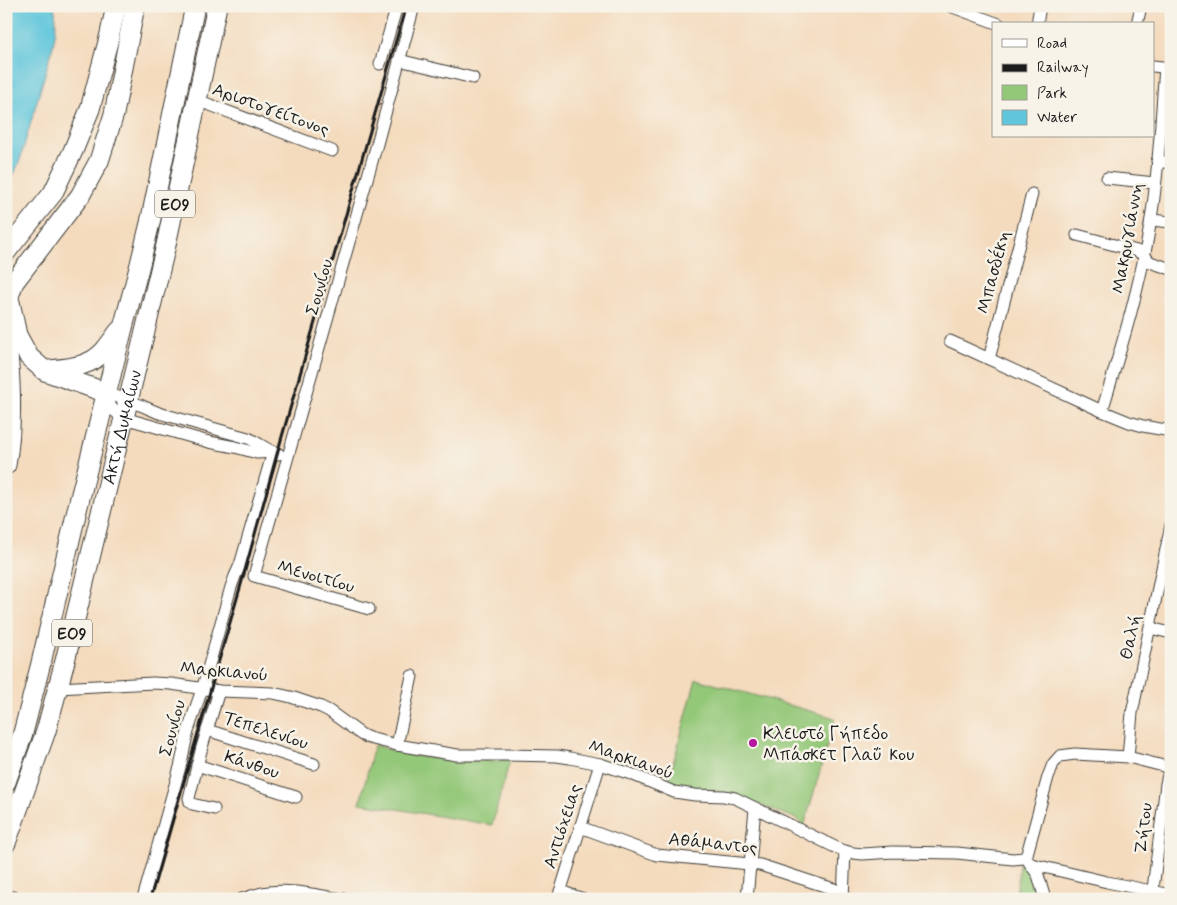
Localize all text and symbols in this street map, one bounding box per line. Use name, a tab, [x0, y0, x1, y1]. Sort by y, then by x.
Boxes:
legend	[992, 22, 1154, 138]
text: Road	[1037, 34, 1067, 54]
text: Railway	[1037, 58, 1089, 78]
street label: Αριστογείτονος	[209, 78, 333, 142]
text: Park	[1037, 84, 1067, 104]
text: Water	[1037, 108, 1077, 128]
street label: Μακρυγιάννη	[1106, 181, 1150, 296]
road number: ΕΟ9	[155, 190, 195, 218]
street label: Μπασδέκη	[970, 228, 1017, 317]
street label: Σουνίου	[300, 256, 339, 318]
street label: Ακτή Δυμαίων	[97, 368, 148, 487]
street label: Μενοιτίου	[274, 554, 357, 599]
street label: Θαλή	[1115, 613, 1147, 662]
road number: ΕΟ9	[52, 620, 92, 646]
street label: Μαρκιανού	[179, 656, 269, 688]
street label: Σουνίου	[154, 697, 192, 759]
street label: Τεπελενίου	[220, 706, 311, 756]
place label: Κλειστό Γήπεδο Μπάσκετ Γλαΰκου	[763, 722, 914, 767]
street label: Μαρκιανού	[585, 734, 676, 786]
marker: Κλειστό Γήπεδο Μπάσκετ Γλαΰκου	[747, 737, 759, 749]
street label: Κάνθου	[221, 745, 282, 785]
street label: Αντιόχειας	[538, 781, 588, 872]
street label: Ζήτου	[1129, 801, 1159, 855]
street label: Αθάμαντος	[667, 827, 759, 861]

